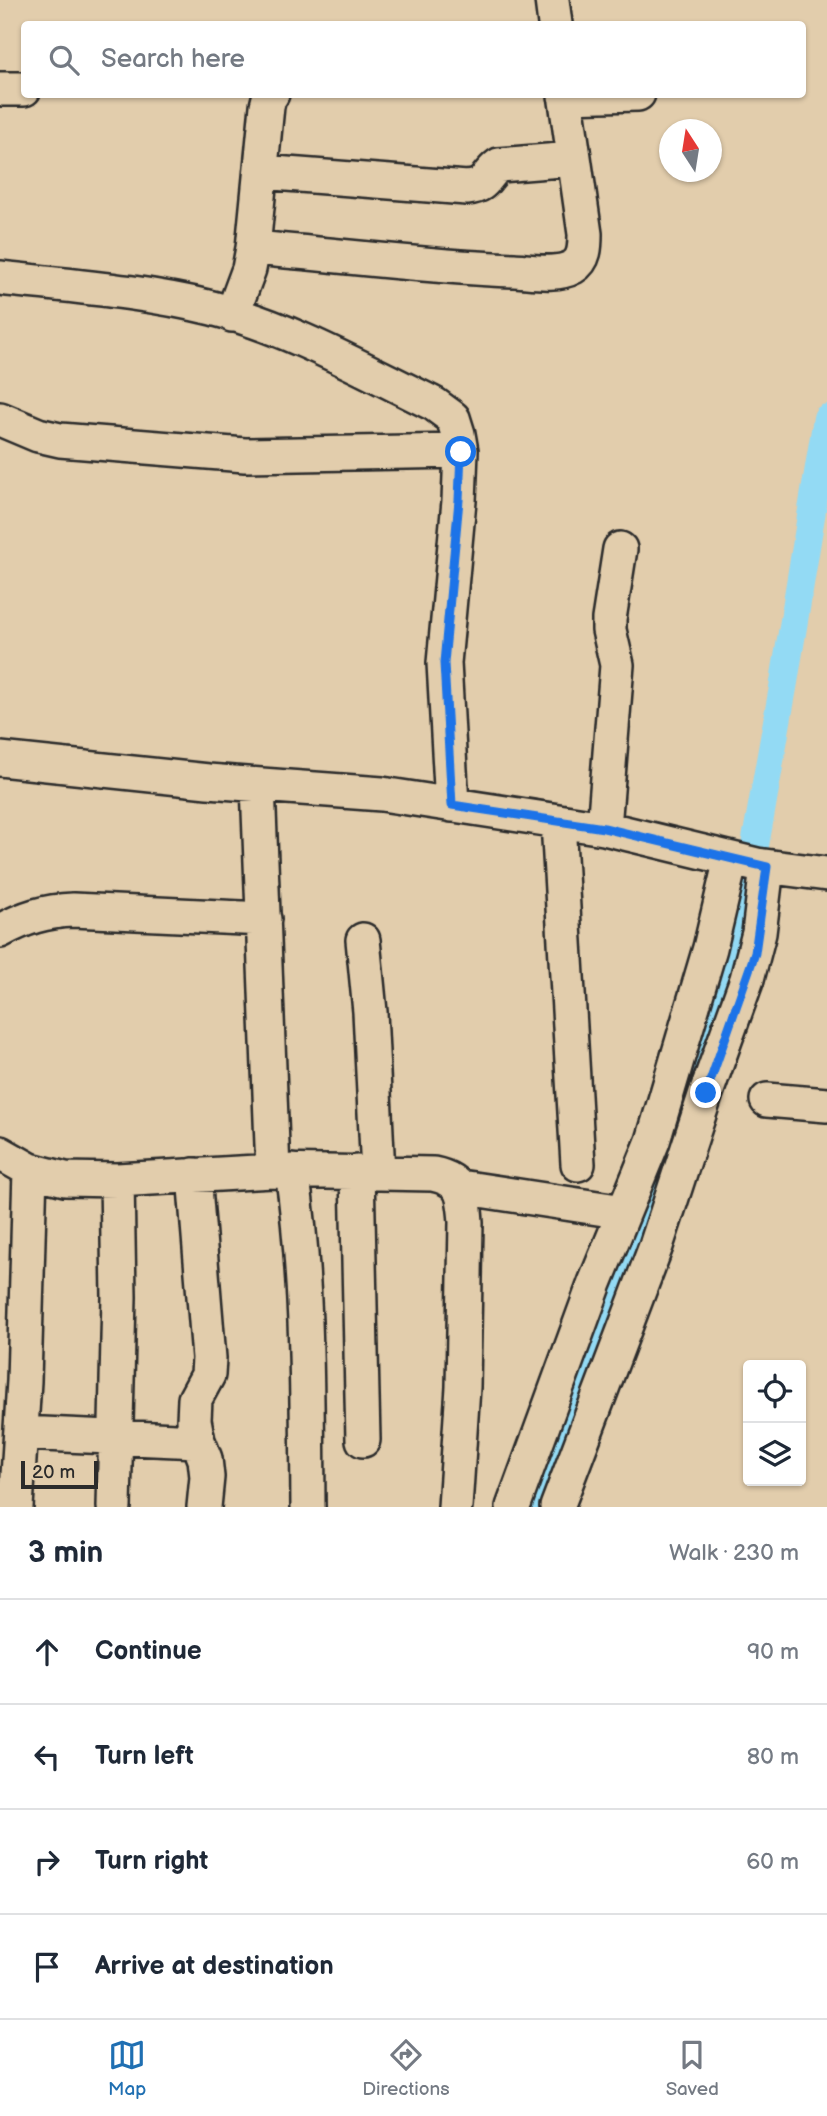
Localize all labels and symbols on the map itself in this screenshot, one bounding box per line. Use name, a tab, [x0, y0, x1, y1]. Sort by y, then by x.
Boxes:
north arrow	[659, 119, 722, 182]
route start	[445, 436, 476, 467]
route end	[690, 1077, 721, 1108]
scale bar	[21, 1458, 98, 1490]

